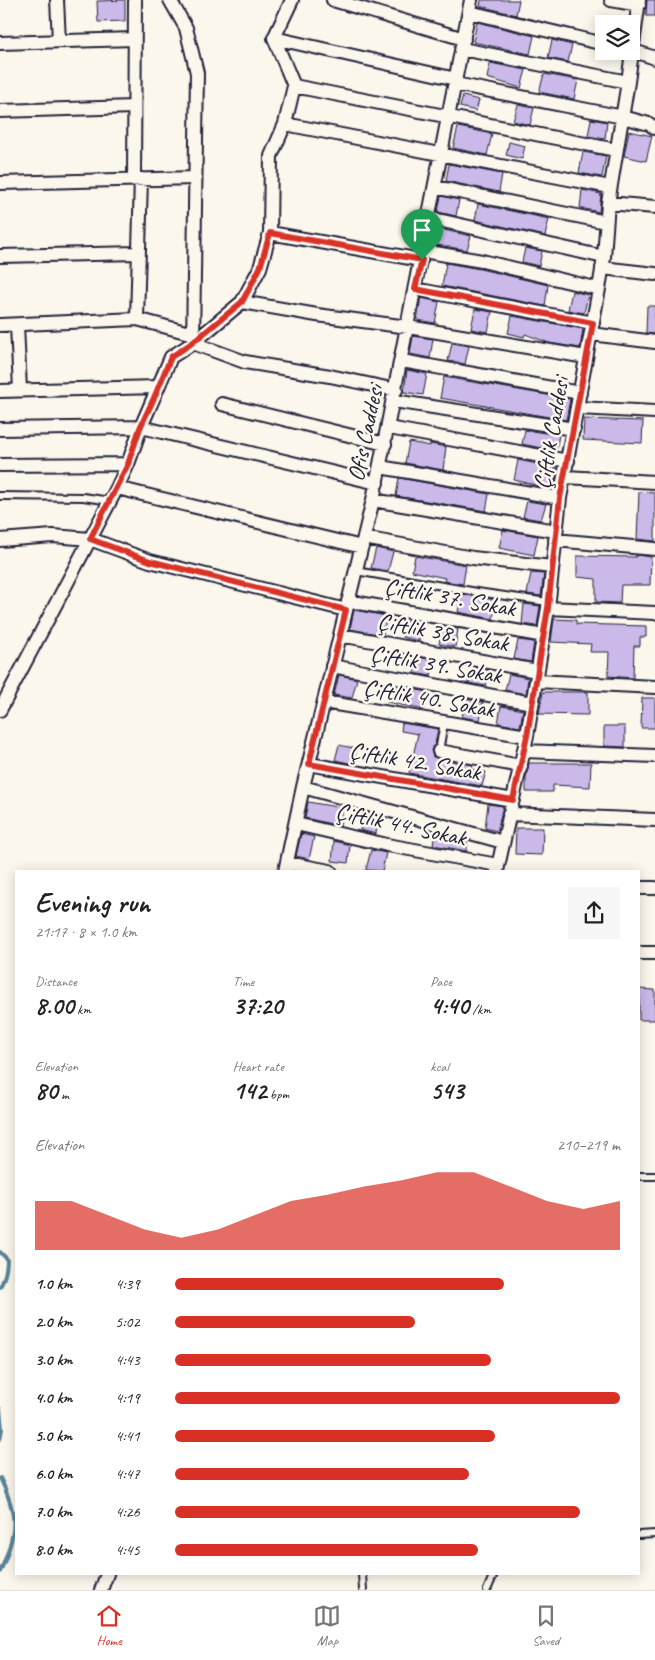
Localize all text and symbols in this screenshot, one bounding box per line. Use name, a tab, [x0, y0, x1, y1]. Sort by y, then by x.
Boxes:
map controls	[595, 15, 640, 60]
button: layers	[595, 15, 640, 60]
pin	[401, 209, 443, 260]
icon: arrive	[408, 216, 436, 244]
street label: Çiftlik Caddesi	[526, 372, 576, 492]
street label: Ofis Caddesi	[340, 378, 391, 484]
street label: Çiftlik 37. Sokak	[382, 571, 520, 624]
street label: Çiftlik 38. Sokak	[375, 606, 513, 659]
street label: Çiftlik 39. Sokak	[368, 638, 506, 691]
street label: Çiftlik 40. Sokak	[361, 672, 499, 725]
street label: Çiftlik 42. Sokak	[347, 735, 485, 788]
street label: Çiftlik 44. Sokak	[333, 796, 471, 853]
text: Evening run	[35, 885, 150, 920]
button: share	[568, 887, 620, 939]
text: 21:17 · 8 × 1.0 km	[35, 922, 137, 942]
text: Distance	[35, 973, 77, 990]
text: Time	[233, 973, 254, 990]
text: Pace	[430, 973, 452, 990]
text: 8.00	[35, 990, 74, 1022]
text: 37:20	[233, 990, 283, 1022]
text: 4:40	[430, 990, 469, 1022]
text: km	[74, 1001, 91, 1018]
text: /km	[469, 1001, 491, 1018]
text: Elevation	[35, 1058, 78, 1075]
text: Heart rate	[233, 1058, 284, 1075]
text: kcal	[430, 1058, 449, 1075]
text: 80	[35, 1075, 58, 1107]
text: 142	[233, 1075, 266, 1107]
text: 543	[430, 1075, 464, 1107]
text: m	[58, 1086, 69, 1103]
text: bpm	[266, 1086, 289, 1103]
text: Elevation	[35, 1135, 84, 1155]
text: 210–219 m	[557, 1135, 620, 1155]
text: 1.0 km	[35, 1274, 72, 1294]
text: 4:39	[115, 1274, 140, 1294]
text: 2.0 km	[35, 1312, 72, 1332]
text: 5:02	[115, 1312, 140, 1332]
text: 3.0 km	[35, 1350, 72, 1370]
text: 4:43	[115, 1350, 140, 1370]
text: 4.0 km	[35, 1388, 72, 1408]
text: 4:19	[115, 1388, 140, 1408]
text: 5.0 km	[35, 1426, 72, 1446]
text: 4:41	[115, 1426, 140, 1446]
text: 6.0 km	[35, 1464, 73, 1484]
text: 4:47	[115, 1464, 140, 1484]
text: 7.0 km	[35, 1502, 72, 1522]
text: 4:26	[115, 1502, 140, 1522]
text: 8.0 km	[35, 1540, 72, 1560]
text: 4:45	[115, 1540, 140, 1560]
tab: Home	[95, 1602, 123, 1649]
tab: Map	[313, 1602, 341, 1649]
tab: Saved	[532, 1602, 560, 1649]

